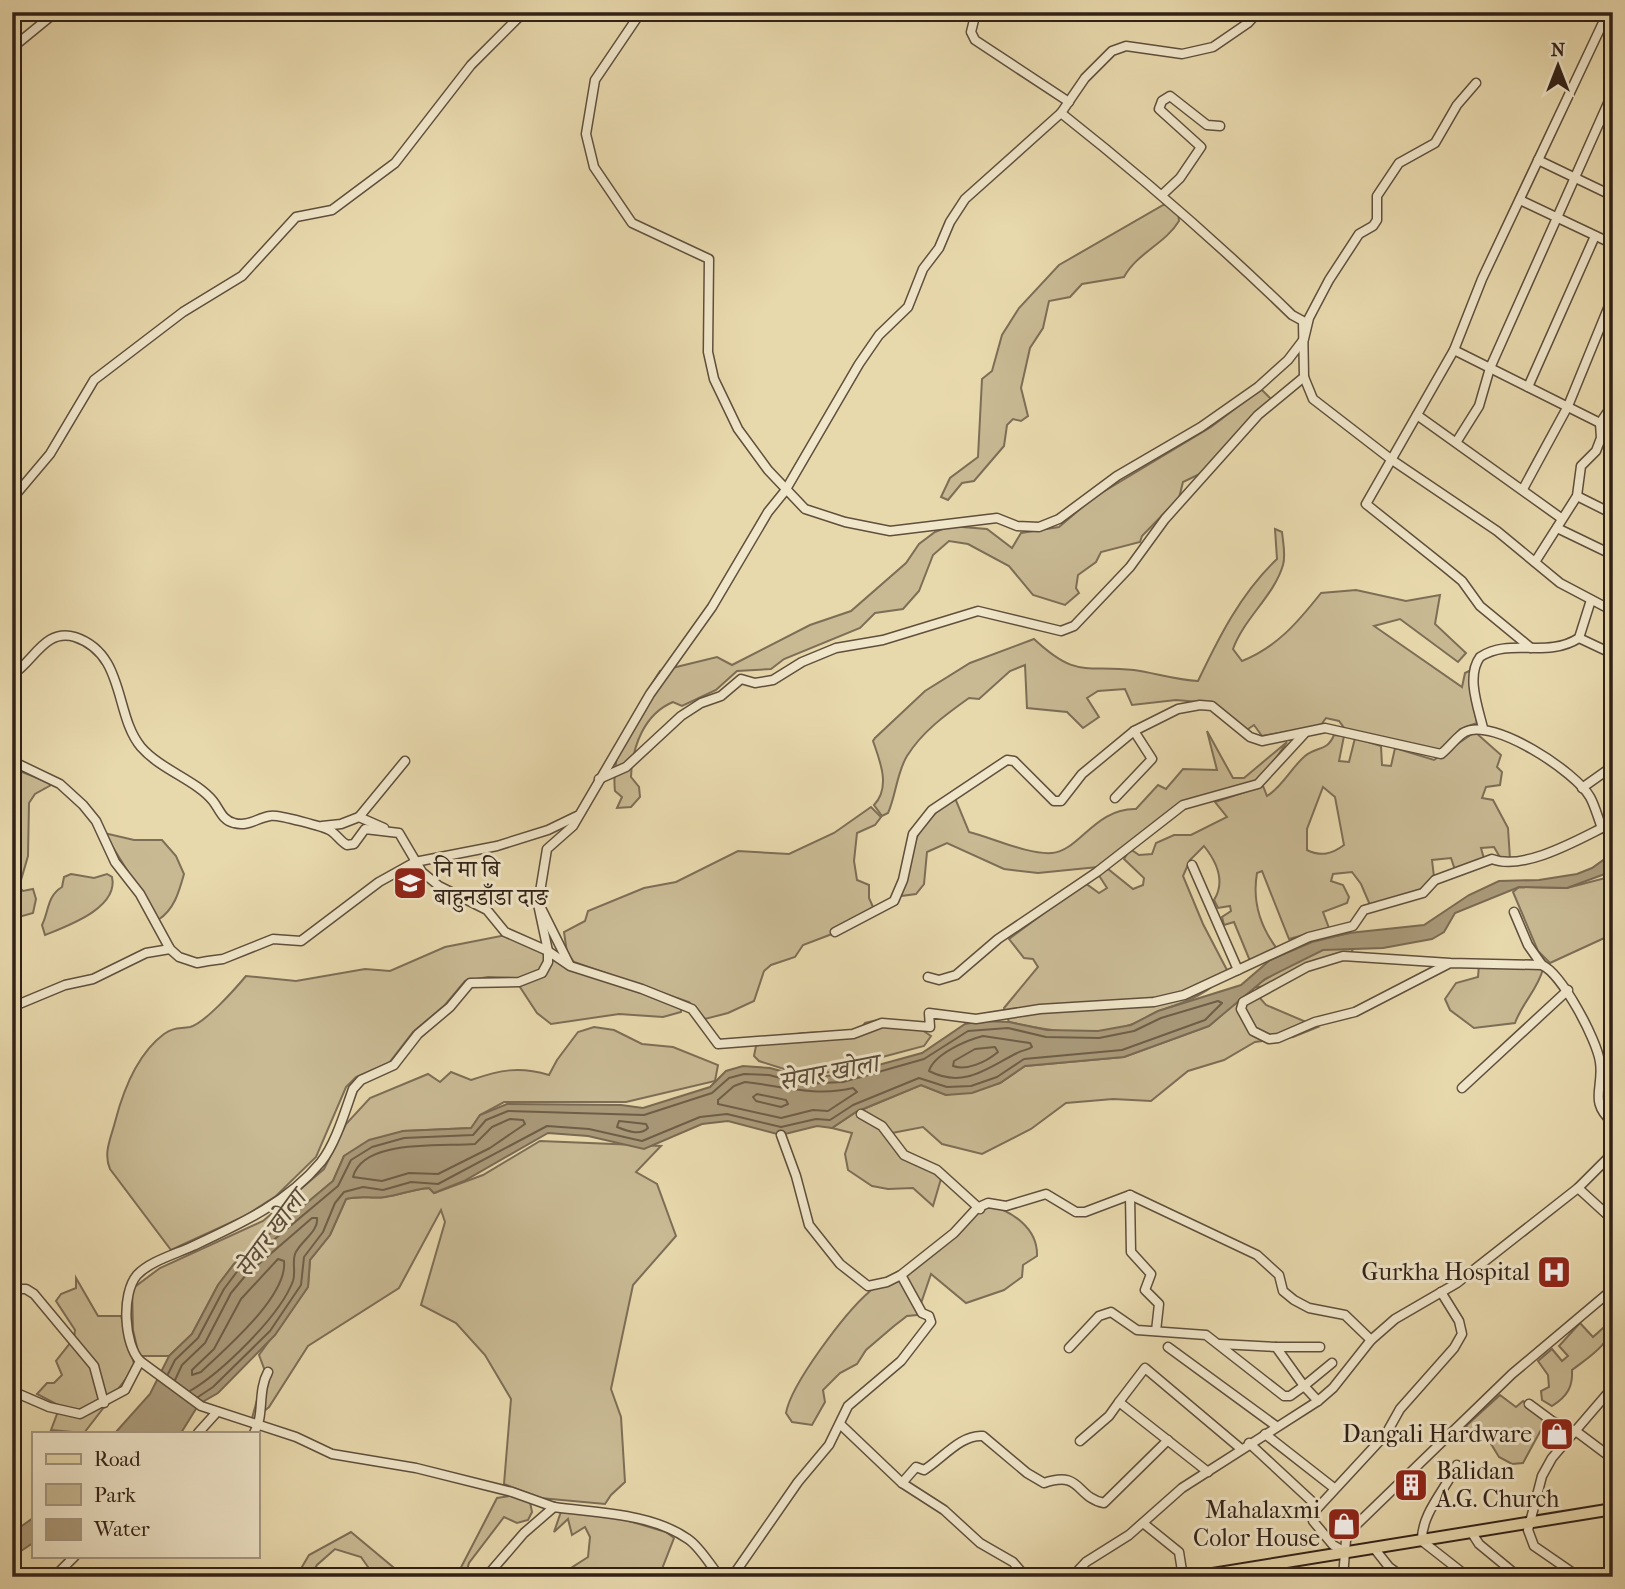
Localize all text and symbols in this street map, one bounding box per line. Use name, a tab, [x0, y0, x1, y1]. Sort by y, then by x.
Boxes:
north arrow	[1524, 32, 1594, 102]
text: N	[1551, 39, 1566, 61]
place label: नि मा बि बाहुनडाँडा दाङ	[433, 855, 550, 913]
school or university icon: नि मा बि बाहुनडाँडा दाङ	[391, 864, 429, 902]
water label: सेवार खोला	[776, 1047, 886, 1097]
water label: सेवार खोला	[228, 1180, 316, 1284]
hospital icon: Gurkha Hospital	[1535, 1253, 1573, 1291]
place label: Gurkha Hospital	[1361, 1258, 1530, 1286]
shop icon: Dangali Hardware	[1538, 1415, 1576, 1453]
place label: Dangali Hardware	[1342, 1420, 1532, 1448]
legend	[32, 1432, 259, 1558]
text: Road	[94, 1447, 141, 1471]
place label: Balidan A.G. Church	[1435, 1457, 1560, 1513]
building icon: Balidan A.G. Church	[1392, 1466, 1430, 1504]
text: Park	[94, 1483, 136, 1507]
place label: Mahalaxmi Color House	[1193, 1496, 1320, 1552]
shop icon: Mahalaxmi Color House	[1325, 1505, 1363, 1543]
text: Water	[93, 1517, 150, 1541]

